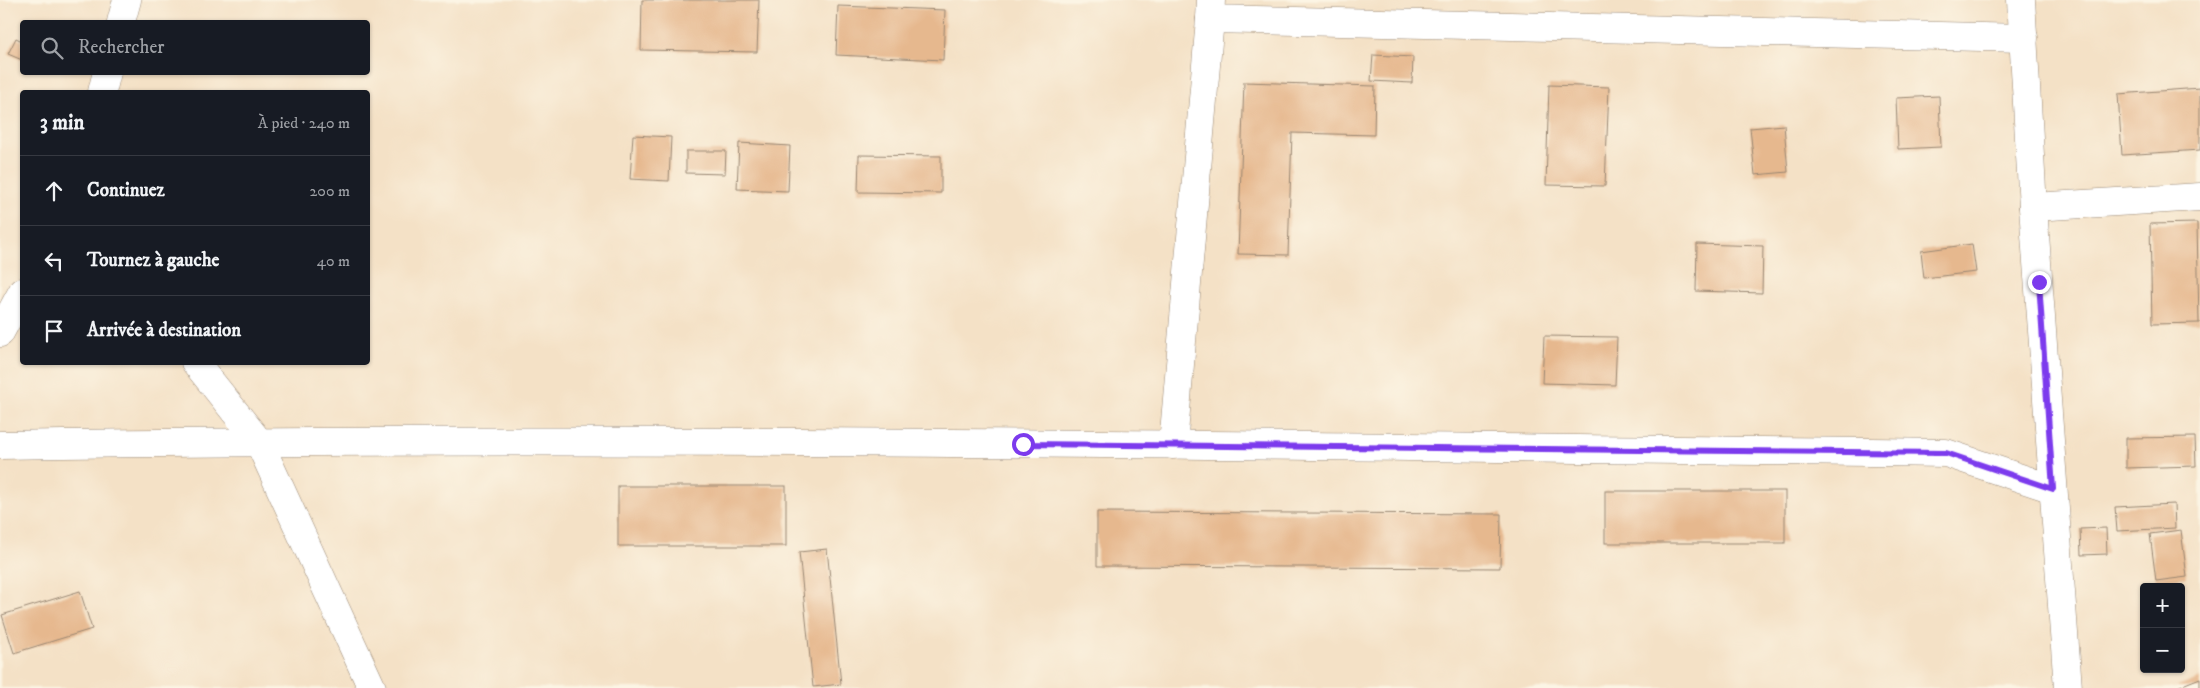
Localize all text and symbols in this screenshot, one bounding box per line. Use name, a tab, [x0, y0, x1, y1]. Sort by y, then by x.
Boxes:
search box	[20, 20, 370, 75]
icon: search	[38, 34, 66, 62]
text: Rechercher	[78, 36, 164, 59]
text: 3 min	[40, 110, 85, 136]
text: À pied · 240 m	[258, 113, 350, 133]
icon: ahead	[40, 177, 68, 205]
text: Continuez	[87, 179, 165, 202]
text: 200 m	[309, 181, 350, 201]
icon: left	[40, 247, 68, 275]
text: Tournez à gauche	[87, 249, 219, 272]
text: 40 m	[317, 251, 350, 271]
route end	[2028, 271, 2051, 294]
icon: arrive	[40, 317, 68, 345]
text: Arrivée à destination	[87, 319, 241, 342]
route start	[1012, 433, 1035, 456]
map controls	[2140, 583, 2185, 673]
button: +	[2140, 583, 2185, 628]
button: −	[2140, 628, 2185, 673]

